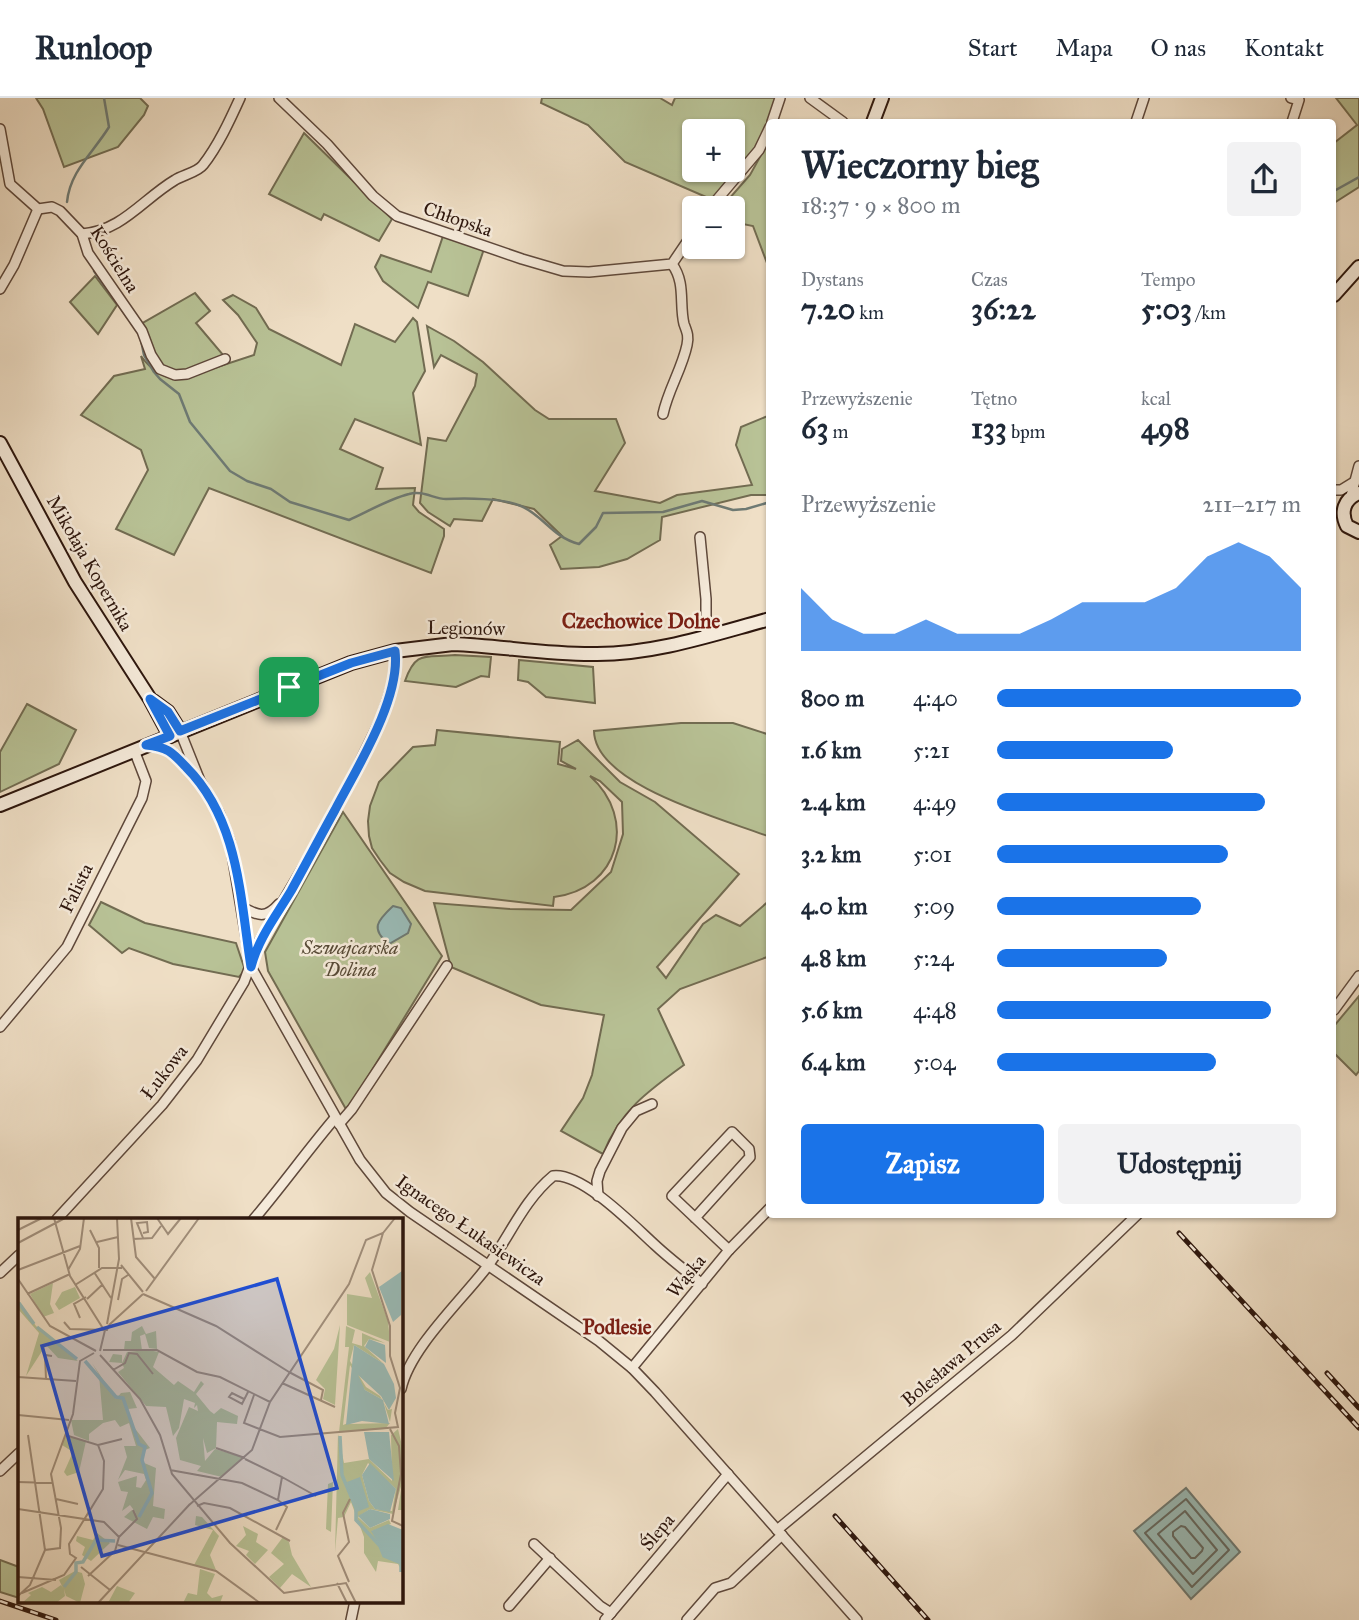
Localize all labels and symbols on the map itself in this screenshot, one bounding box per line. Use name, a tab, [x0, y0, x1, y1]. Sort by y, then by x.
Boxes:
street label: Chłopska	[420, 196, 496, 242]
street label: Kościelna	[86, 221, 145, 297]
street label: Mikołaja Kopernika	[42, 491, 139, 636]
district label: Czechowice Dolne	[562, 608, 720, 634]
street label: Legionów	[427, 616, 506, 641]
pin	[259, 657, 319, 717]
street label: Falista	[54, 859, 98, 916]
park label: Szwajcarska Dolina	[301, 936, 398, 981]
street label: Łukowa	[136, 1039, 193, 1104]
street label: Ignacego Łukasiewicza	[391, 1170, 551, 1292]
inset map	[18, 1218, 402, 1602]
street label: Wąska	[662, 1249, 711, 1302]
district label: Podlesie	[582, 1314, 652, 1340]
street label: Bolesława Prusa	[897, 1314, 1006, 1411]
street label: Ślepa	[634, 1507, 680, 1555]

